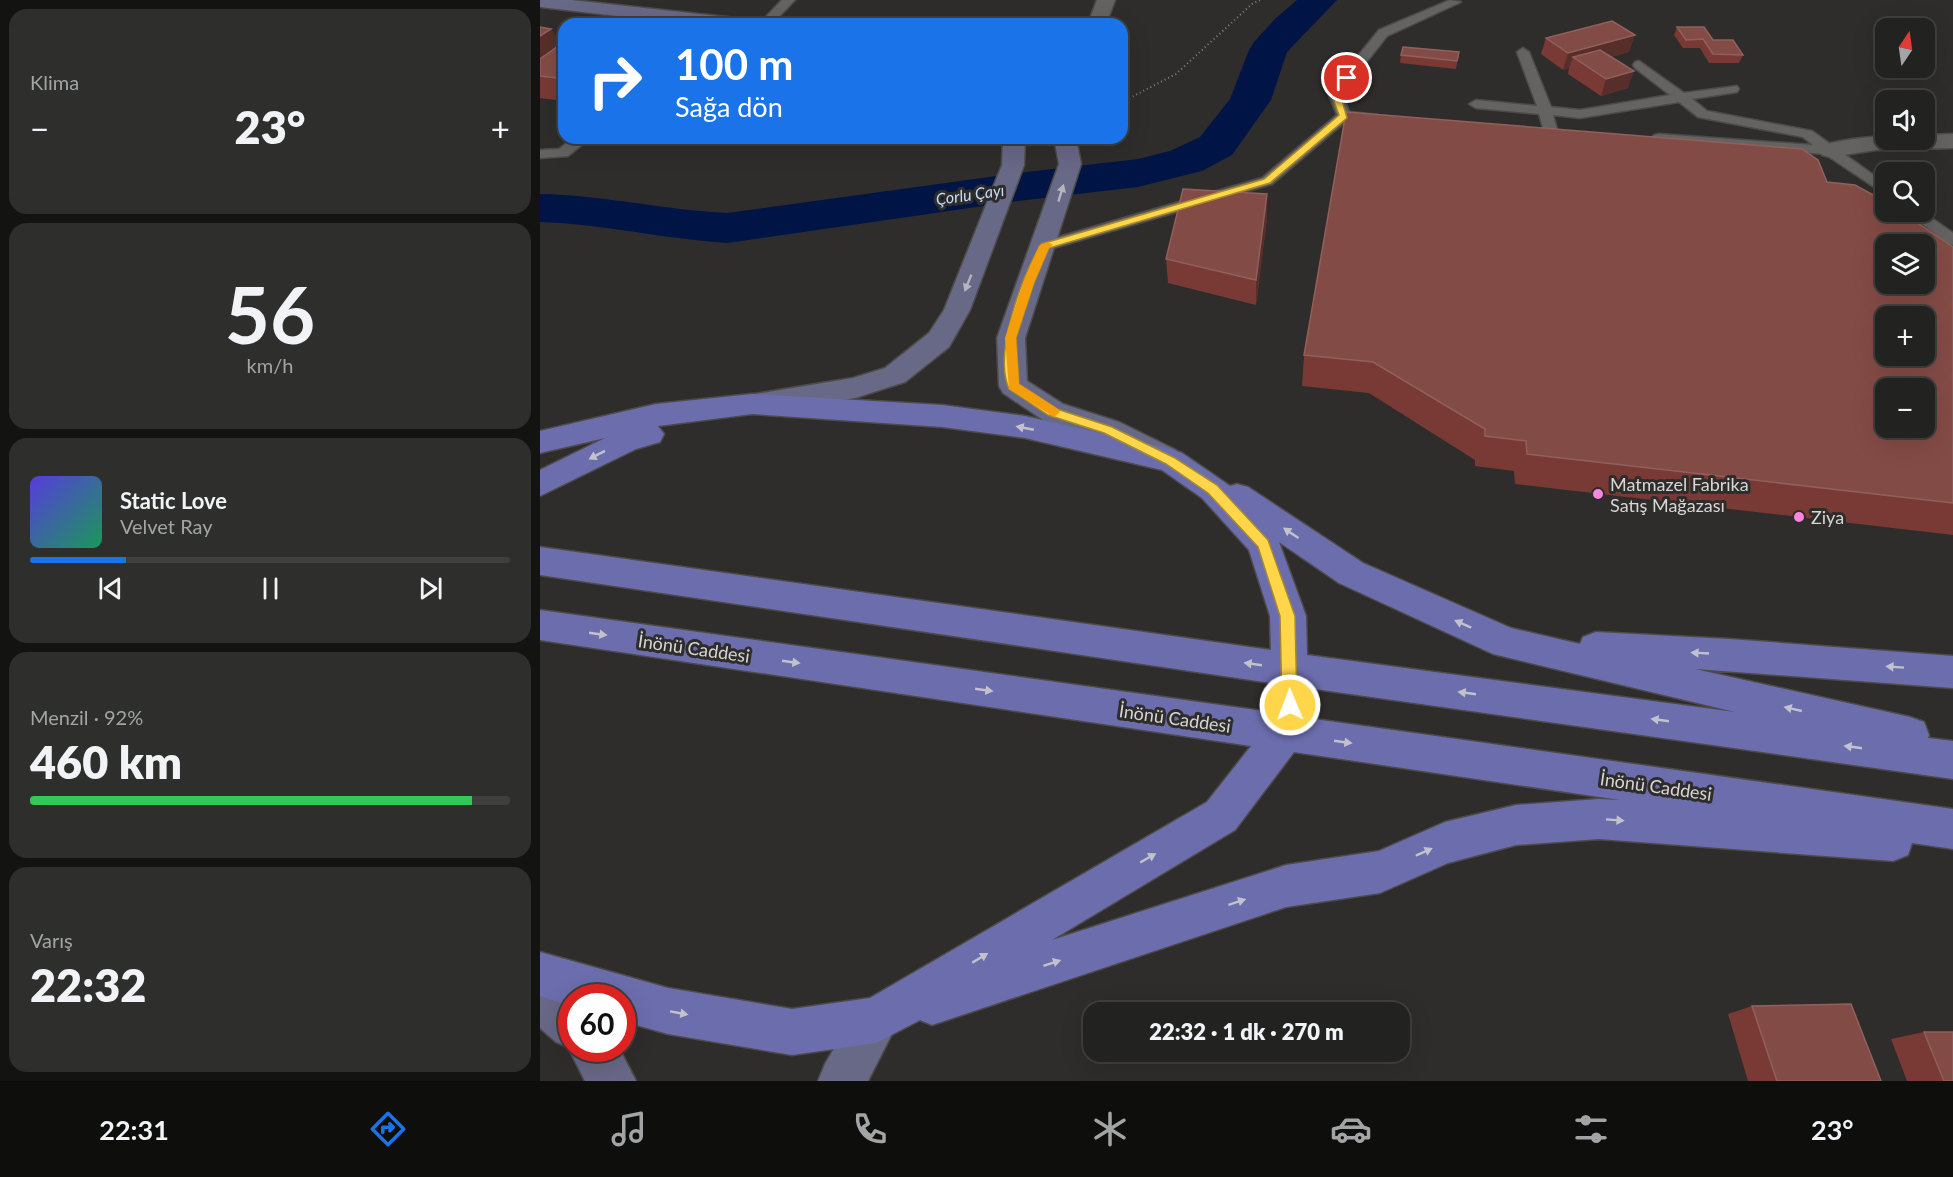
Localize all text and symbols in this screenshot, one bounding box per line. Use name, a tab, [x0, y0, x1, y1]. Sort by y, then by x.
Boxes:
north arrow	[1875, 18, 1935, 78]
map controls	[1875, 18, 1935, 438]
text: 100 m	[675, 39, 793, 89]
icon: right	[576, 42, 654, 120]
pin	[1321, 52, 1372, 103]
icon: arrive	[1330, 61, 1363, 94]
text: Klima	[30, 70, 79, 94]
text: Sağa dön	[675, 90, 783, 123]
button: sound	[1875, 90, 1935, 150]
text: 23°	[235, 100, 305, 154]
text: −	[30, 108, 49, 148]
text: +	[491, 108, 510, 148]
button: search	[1875, 162, 1935, 222]
water label: Çorlu Çayı	[935, 180, 1005, 208]
one-way arrow	[1056, 184, 1066, 202]
button: layers	[1875, 234, 1935, 294]
text: 56	[225, 267, 315, 361]
one-way arrow	[963, 274, 972, 292]
button: +	[1875, 306, 1935, 366]
text: km/h	[247, 353, 293, 377]
button: −	[1875, 378, 1935, 438]
one-way arrow	[1016, 423, 1035, 432]
one-way arrow	[588, 450, 606, 460]
place label: Matmazel Fabrika Satış Mağazası	[1610, 473, 1749, 516]
text: Static Love	[120, 487, 227, 514]
marker: Matmazel Fabrika Satış Mağazası	[1591, 487, 1605, 501]
place label: Ziya	[1811, 506, 1844, 528]
marker: Ziya	[1792, 510, 1806, 524]
text: Velvet Ray	[120, 514, 213, 538]
one-way arrow	[1284, 527, 1300, 539]
icon: previous	[94, 572, 127, 605]
icon: pause	[254, 572, 287, 605]
icon: next	[414, 572, 447, 605]
one-way arrow	[1454, 618, 1472, 628]
one-way arrow	[589, 629, 608, 638]
street label: İnönü Caddesi	[637, 629, 751, 667]
one-way arrow	[1691, 649, 1710, 658]
one-way arrow	[781, 657, 800, 666]
one-way arrow	[1244, 659, 1263, 668]
one-way arrow	[1885, 663, 1904, 672]
position arrow	[1258, 673, 1322, 737]
one-way arrow	[974, 685, 993, 694]
one-way arrow	[1458, 689, 1477, 698]
street label: İnönü Caddesi	[1118, 699, 1232, 737]
one-way arrow	[1784, 703, 1803, 713]
text: Menzil · 92%	[30, 705, 143, 729]
one-way arrow	[1651, 715, 1670, 724]
text: 460 km	[30, 735, 182, 789]
one-way arrow	[1334, 737, 1353, 746]
one-way arrow	[1844, 742, 1863, 751]
street label: İnönü Caddesi	[1599, 767, 1713, 805]
one-way arrow	[1605, 816, 1624, 825]
one-way arrow	[1415, 847, 1433, 856]
one-way arrow	[1140, 853, 1157, 863]
one-way arrow	[1228, 897, 1246, 906]
text: Varış	[30, 928, 73, 952]
one-way arrow	[972, 953, 989, 963]
one-way arrow	[1043, 957, 1061, 967]
text: 22:32	[30, 958, 146, 1012]
speed limit sign: 60	[558, 984, 636, 1062]
one-way arrow	[670, 1009, 689, 1018]
text: 22:32 · 1 dk · 270 m	[1149, 1018, 1344, 1045]
icon: directions	[367, 1108, 409, 1150]
icon: music	[608, 1108, 650, 1150]
icon: phone	[849, 1108, 891, 1150]
icon: climate	[1089, 1108, 1131, 1150]
icon: car	[1330, 1108, 1372, 1150]
icon: filters	[1570, 1108, 1612, 1150]
text: 22:31	[99, 1113, 169, 1146]
text: 23°	[1811, 1113, 1854, 1146]

